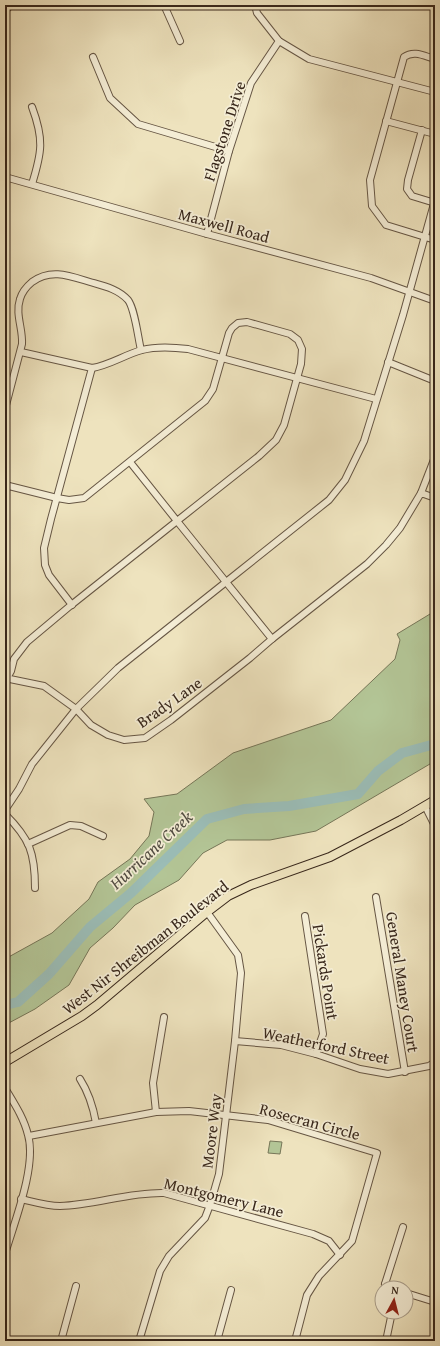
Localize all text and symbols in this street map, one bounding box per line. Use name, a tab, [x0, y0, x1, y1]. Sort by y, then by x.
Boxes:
street label: Flagstone Drive	[197, 78, 251, 184]
street label: Maxwell Road	[176, 201, 273, 249]
street label: Brady Lane	[131, 671, 207, 733]
water label: Hurricane Creek	[103, 804, 198, 895]
street label: West Nir Shreibman Boulevard	[57, 874, 234, 1020]
street label: General Maney Court	[380, 910, 426, 1054]
street label: Pickards Point	[307, 923, 345, 1022]
street label: Weatherford Street	[260, 1020, 392, 1070]
street label: Moore Way	[194, 1092, 228, 1170]
street label: Rosecran Circle	[257, 1096, 363, 1146]
street label: Montgomery Lane	[162, 1171, 286, 1223]
north arrow	[374, 1280, 414, 1320]
text: N	[391, 1282, 400, 1299]

